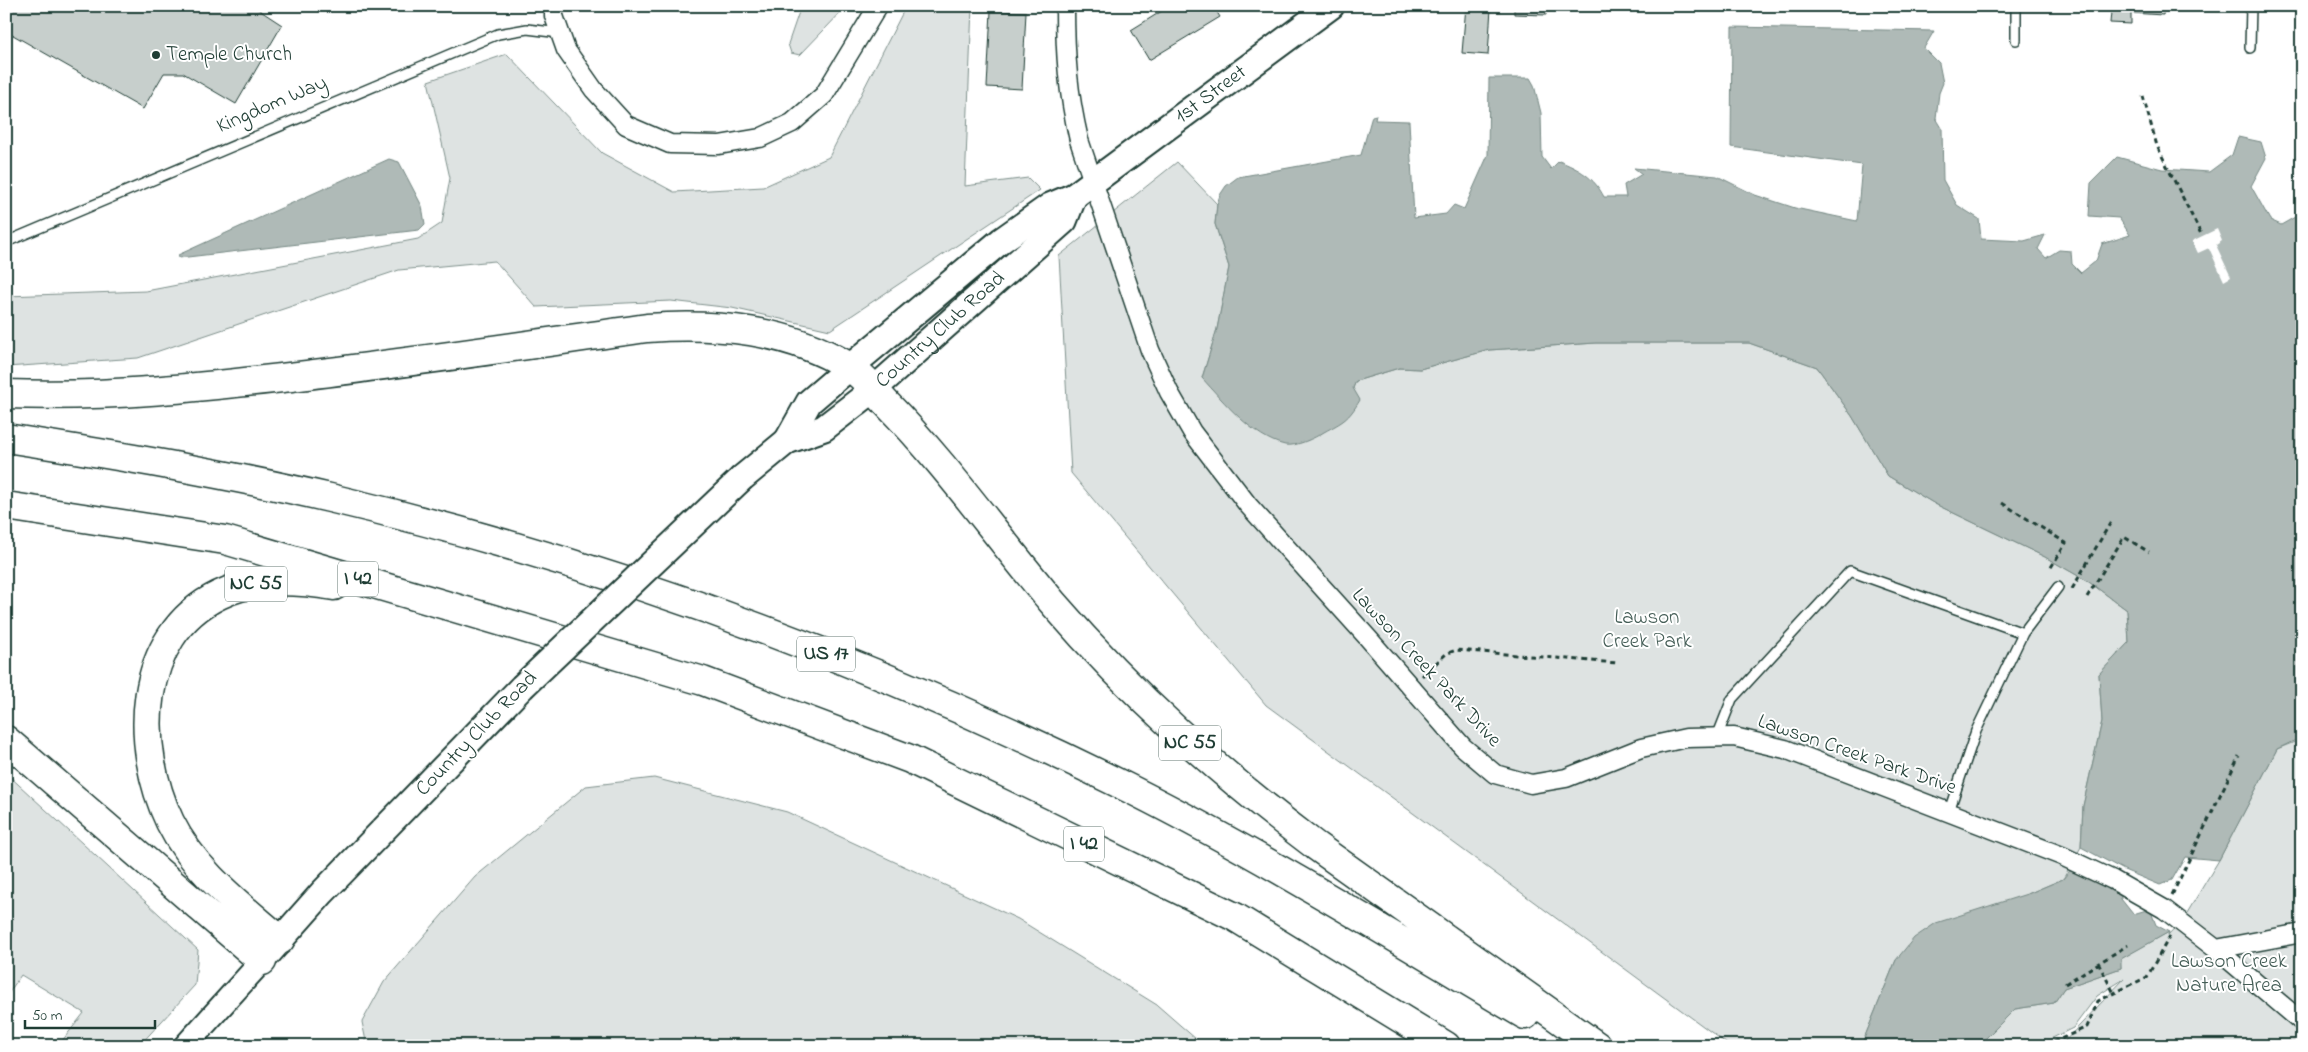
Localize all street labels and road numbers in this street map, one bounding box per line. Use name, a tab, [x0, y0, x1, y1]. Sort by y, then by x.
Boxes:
street label: 1st Street	[1169, 58, 1253, 131]
street label: Kingdom Way	[212, 68, 333, 144]
street label: Country Club Road	[869, 264, 1012, 396]
road number: I 42	[338, 562, 378, 596]
road number: NC 55	[225, 566, 287, 602]
street label: Lawson Creek Park Drive	[1344, 582, 1508, 755]
road number: US 17	[797, 636, 855, 672]
street label: Country Club Road	[409, 664, 546, 805]
street label: Lawson Creek Park Drive	[1754, 707, 1961, 803]
road number: NC 55	[1159, 726, 1221, 760]
road number: I 42	[1064, 826, 1104, 862]

